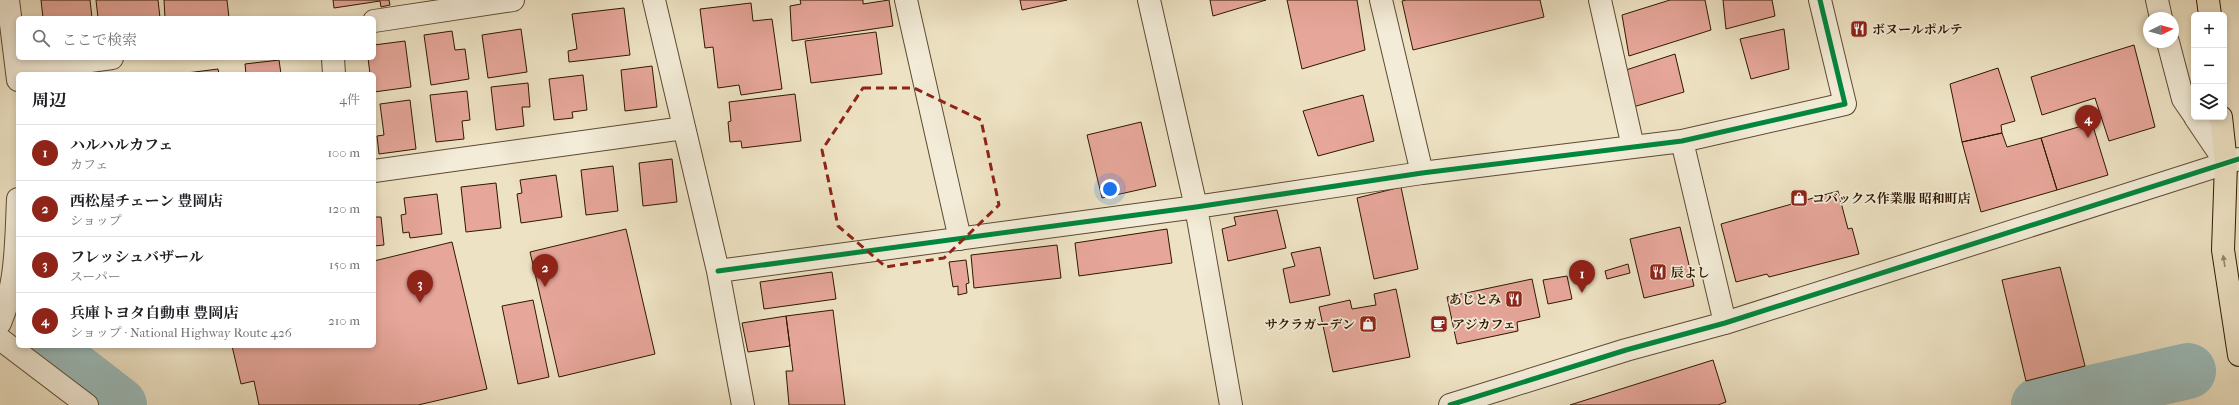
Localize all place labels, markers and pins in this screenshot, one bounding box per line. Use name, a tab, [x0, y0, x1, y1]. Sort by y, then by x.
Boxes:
restaurant icon: ボヌールポルテ	[1849, 19, 1869, 39]
place label: ボヌールポルテ	[1872, 22, 1963, 37]
pin: 4	[2075, 105, 2101, 138]
shop icon: コバックス作業服 昭和町店	[1789, 188, 1809, 208]
place label: コバックス作業服 昭和町店	[1812, 191, 1971, 206]
pin: 2	[532, 254, 558, 287]
pin: 1	[1569, 260, 1595, 293]
restaurant icon: 辰よし	[1648, 262, 1668, 282]
place label: 辰よし	[1671, 265, 1710, 280]
pin: 3	[407, 270, 433, 303]
restaurant icon: あじとみ	[1504, 289, 1524, 309]
place label: あじとみ	[1449, 292, 1501, 307]
shop icon: サクラガーデン	[1358, 314, 1378, 334]
cafe icon: アジカフェ	[1429, 314, 1449, 334]
place label: サクラガーデン	[1265, 317, 1355, 332]
place label: アジカフェ	[1452, 317, 1516, 332]

